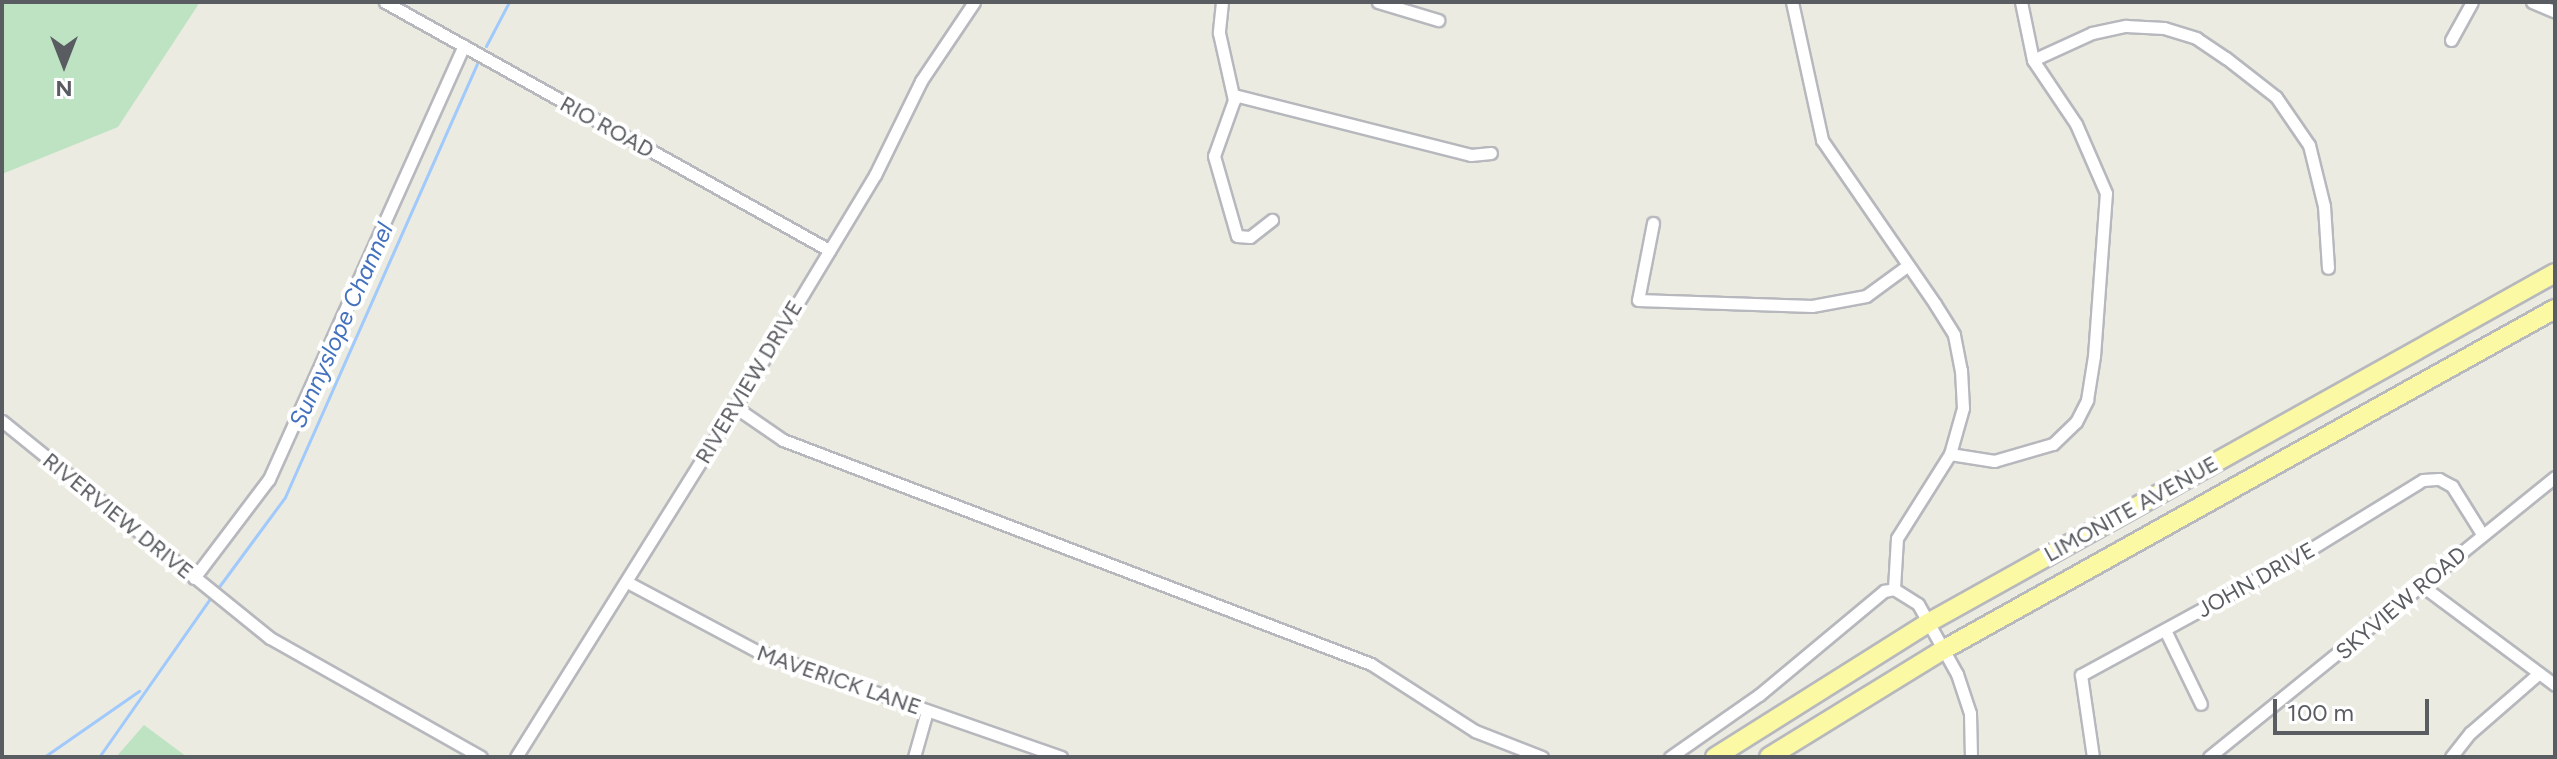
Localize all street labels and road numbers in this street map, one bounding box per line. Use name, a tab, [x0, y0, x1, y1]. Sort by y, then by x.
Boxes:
street label: RIO ROAD	[556, 90, 658, 164]
street label: RIVERVIEW DRIVE	[690, 296, 808, 468]
street label: RIVERVIEW DRIVE	[38, 447, 198, 585]
street label: LIMONITE AVENUE	[2040, 450, 2222, 568]
street label: JOHN DRIVE	[2193, 537, 2319, 623]
street label: SKYVIEW ROAD	[2331, 541, 2471, 665]
street label: MAVERICK LANE	[754, 640, 924, 720]

